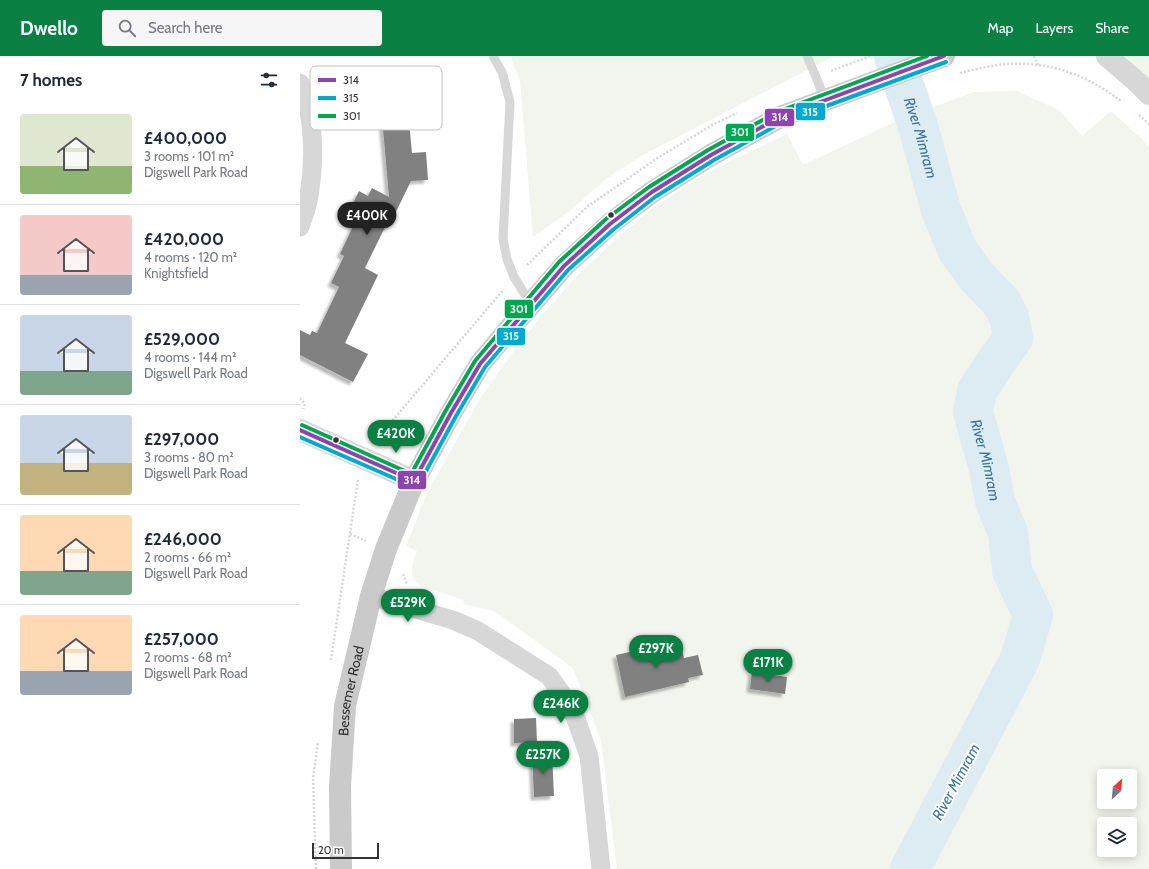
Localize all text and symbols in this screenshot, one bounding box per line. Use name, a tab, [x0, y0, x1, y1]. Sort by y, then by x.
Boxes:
search box	[102, 10, 382, 46]
text: Dwello	[20, 17, 78, 40]
icon: search	[116, 17, 138, 39]
text: Search here	[148, 19, 222, 37]
text: Map	[988, 19, 1013, 37]
text: Layers	[1035, 19, 1073, 37]
text: Share	[1095, 19, 1129, 37]
legend	[310, 66, 442, 130]
icon: filters	[258, 69, 280, 91]
text: 7 homes	[20, 70, 82, 90]
text: 314	[343, 73, 360, 87]
text: 315	[343, 91, 359, 105]
water label: River Mimram	[900, 95, 941, 180]
line badge: 315	[795, 102, 826, 121]
text: 315	[802, 105, 818, 119]
line badge: 314	[764, 108, 795, 127]
text: 301	[343, 109, 360, 123]
text: 314	[772, 110, 789, 124]
line badge: 301	[725, 123, 755, 142]
text: 301	[731, 125, 749, 139]
text: £400,000	[144, 128, 227, 148]
icon: home	[52, 130, 100, 178]
text: 3 rooms · 101 m²	[144, 148, 234, 164]
text: Digswell Park Road	[144, 164, 248, 180]
pin: £400K	[339, 202, 395, 236]
text: £400K	[346, 207, 388, 223]
unlabelled marker	[606, 210, 616, 220]
text: £420,000	[144, 229, 224, 249]
icon: home	[52, 231, 100, 279]
text: 4 rooms · 120 m²	[144, 249, 237, 265]
text: Knightsfield	[144, 265, 209, 281]
line badge: 301	[504, 299, 534, 319]
text: 301	[510, 302, 528, 316]
line badge: 315	[496, 327, 526, 346]
text: £529,000	[144, 329, 220, 349]
text: 315	[503, 329, 519, 343]
icon: home	[52, 331, 100, 379]
text: 4 rooms · 144 m²	[144, 349, 236, 365]
text: Digswell Park Road	[144, 365, 248, 381]
water label: River Mimram	[966, 417, 1004, 503]
pin: £420K	[368, 420, 424, 454]
text: £420K	[376, 425, 416, 441]
text: £297,000	[144, 429, 219, 449]
icon: home	[52, 431, 100, 479]
unlabelled marker	[331, 435, 341, 445]
text: 3 rooms · 80 m²	[144, 449, 234, 465]
text: Digswell Park Road	[144, 465, 248, 481]
line badge: 314	[397, 470, 427, 490]
text: 314	[404, 473, 421, 487]
text: £246,000	[144, 529, 222, 549]
icon: home	[52, 531, 100, 579]
text: 2 rooms · 66 m²	[144, 549, 231, 565]
text: Digswell Park Road	[144, 565, 248, 581]
pin: £529K	[380, 589, 436, 623]
text: £529K	[390, 594, 426, 610]
text: £257,000	[144, 629, 219, 649]
icon: home	[52, 631, 100, 679]
pin: £297K	[628, 635, 684, 669]
text: £297K	[638, 640, 674, 656]
street label: Bessemer Road	[334, 644, 368, 737]
text: 2 rooms · 68 m²	[144, 649, 232, 665]
pin: £171K	[740, 649, 796, 683]
text: £171K	[752, 654, 784, 670]
text: Digswell Park Road	[144, 665, 248, 681]
pin: £246K	[533, 690, 589, 724]
text: £246K	[542, 695, 580, 711]
pin: £257K	[515, 741, 571, 775]
water label: River Mimram	[928, 741, 984, 823]
text: £257K	[525, 746, 561, 762]
north arrow	[1097, 769, 1137, 809]
map controls	[1097, 769, 1137, 857]
button: layers	[1097, 817, 1137, 857]
scale bar	[312, 841, 379, 860]
text: 20 m	[318, 843, 344, 857]

